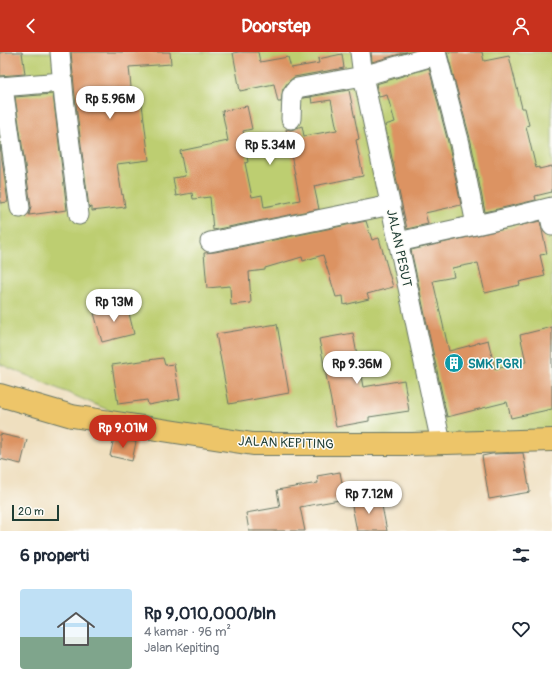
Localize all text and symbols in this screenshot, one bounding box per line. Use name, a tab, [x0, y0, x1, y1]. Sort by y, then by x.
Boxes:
icon: back	[20, 15, 42, 37]
text: Doorstep	[241, 15, 311, 38]
icon: person	[510, 15, 532, 37]
pin: Rp 5.96M	[69, 86, 151, 120]
text: Rp 5.96M	[85, 91, 135, 107]
pin: Rp 5.34M	[229, 132, 311, 166]
text: Rp 5.34M	[245, 137, 295, 153]
street label: JALAN PESUT	[383, 208, 415, 289]
pin: Rp 13M	[81, 289, 147, 323]
text: Rp 13M	[95, 294, 133, 310]
pin: Rp 9.36M	[316, 351, 398, 385]
building icon: SMK PGRI	[443, 352, 465, 374]
text: Rp 9.36M	[332, 356, 382, 372]
place label: SMK PGRI	[468, 356, 523, 372]
pin: Rp 9.01M	[82, 415, 164, 449]
text: Rp 9.01M	[98, 420, 148, 436]
street label: JALAN KEPITING	[238, 433, 334, 453]
pin: Rp 7.12M	[328, 481, 410, 515]
text: Rp 7.12M	[345, 486, 393, 502]
scale bar	[12, 503, 59, 522]
text: 20 m	[18, 505, 44, 518]
icon: filters	[510, 544, 532, 566]
text: 6 properti	[20, 545, 89, 566]
text: Rp 9,010,000/bln	[144, 603, 276, 624]
icon: home	[52, 605, 100, 653]
icon: heart	[510, 618, 532, 640]
text: 4 kamar · 96 m²	[144, 624, 231, 640]
text: Jalan Kepiting	[144, 640, 219, 656]

